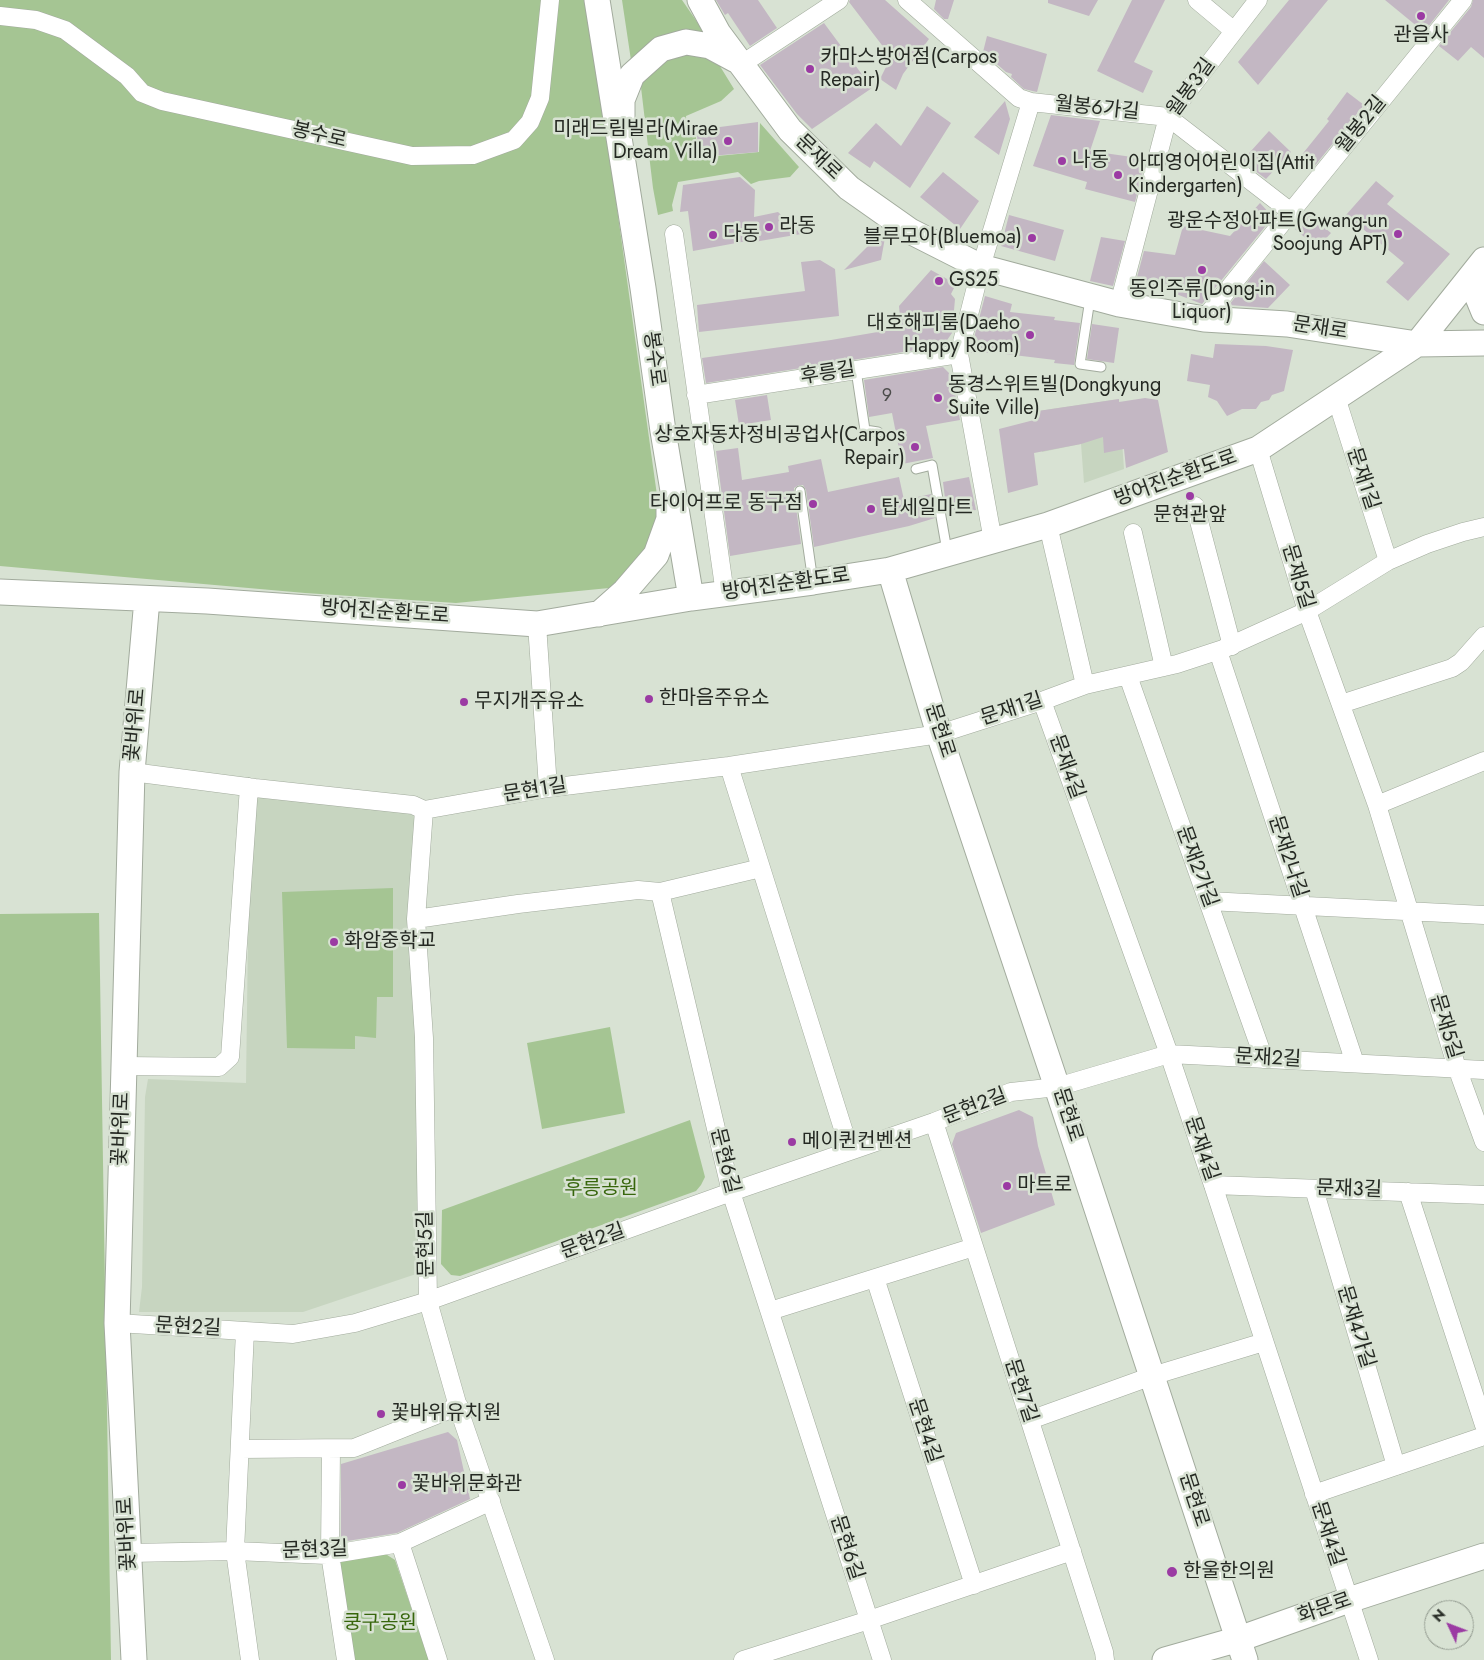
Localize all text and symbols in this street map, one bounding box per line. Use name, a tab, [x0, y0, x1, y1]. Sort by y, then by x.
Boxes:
marker: 관음사	[1415, 10, 1427, 22]
place label: 관음사	[1393, 24, 1449, 48]
place label: 카마스방어점(Carpos Repair)	[820, 46, 997, 93]
street label: 월봉3길	[1163, 54, 1221, 122]
marker: 카마스방어점(Carpos Repair)	[804, 63, 816, 75]
street label: 월봉2길	[1332, 92, 1392, 158]
street label: 월봉6가길	[1053, 93, 1141, 125]
street label: 봉수로	[289, 118, 349, 154]
place label: 미래드림빌라(Mirae Dream Villa)	[553, 118, 718, 165]
street label: 문재로	[790, 130, 846, 186]
marker: 미래드림빌라(Mirae Dream Villa)	[722, 135, 734, 147]
place label: 나동	[1072, 149, 1109, 173]
place label: 아띠영어어린이집(Attit Kindergarten)	[1128, 152, 1314, 199]
marker: 나동	[1056, 155, 1068, 167]
marker: 아띠영어어린이집(Attit Kindergarten)	[1112, 169, 1124, 181]
place label: 광운수정아파트(Gwang-un Soojung APT)	[1167, 210, 1388, 257]
place label: 라동	[779, 215, 816, 239]
marker: 라동	[763, 221, 775, 233]
place label: 다동	[723, 223, 760, 247]
place label: 블루모아(Bluemoa)	[863, 226, 1022, 250]
marker: 광운수정아파트(Gwang-un Soojung APT)	[1392, 228, 1404, 240]
marker: 다동	[707, 229, 719, 241]
marker: 블루모아(Bluemoa)	[1026, 232, 1038, 244]
marker: 동인주류(Dong-in Liquor)	[1196, 264, 1208, 276]
place label: GS25	[949, 269, 998, 293]
marker: GS25	[933, 275, 945, 287]
place label: 동인주류(Dong-in Liquor)	[1129, 278, 1275, 325]
place label: 대호해피룸(Daeho Happy Room)	[867, 312, 1020, 359]
street label: 문재로	[1291, 313, 1349, 345]
marker: 대호해피룸(Daeho Happy Room)	[1024, 329, 1036, 341]
street label: 봉수로	[637, 330, 669, 388]
street label: 후릉길	[799, 358, 857, 390]
place label: 동경스위트빌(Dongkyung Suite Ville)	[948, 374, 1161, 421]
house number: 9	[882, 386, 892, 408]
marker: 동경스위트빌(Dongkyung Suite Ville)	[932, 392, 944, 404]
place label: 상호자동차정비공업사(Carpos Repair)	[654, 424, 905, 471]
marker: 상호자동차정비공업사(Carpos Repair)	[909, 441, 921, 453]
street label: 문재1길	[1341, 445, 1383, 513]
street label: 방어진순환도로	[1111, 446, 1241, 512]
marker: 문현관앞	[1184, 490, 1196, 502]
place label: 타이어프로 동구점	[650, 492, 803, 516]
place label: 탑세일마트	[881, 497, 973, 521]
marker: 타이어프로 동구점	[807, 498, 819, 510]
marker: 탑세일마트	[865, 503, 877, 515]
place label: 문현관앞	[1153, 504, 1227, 528]
street label: 문재5길	[1276, 542, 1318, 612]
street label: 방어진순환도로	[721, 564, 851, 606]
street label: 방어진순환도로	[320, 597, 450, 629]
street label: 꽃바위로	[121, 687, 151, 763]
place label: 한마음주유소	[659, 687, 769, 711]
street label: 문재1길	[978, 689, 1046, 731]
place label: 무지개주유소	[474, 690, 584, 714]
marker: 한마음주유소	[643, 693, 655, 705]
marker: 무지개주유소	[458, 696, 470, 708]
street label: 문현로	[919, 701, 959, 761]
street label: 문재4길	[1043, 731, 1089, 803]
street label: 문현1길	[501, 774, 569, 808]
street label: 문재2나길	[1262, 813, 1312, 901]
street label: 문재2가길	[1170, 823, 1222, 911]
place label: 화암중학교	[344, 930, 436, 954]
marker: 화암중학교	[328, 936, 340, 948]
street label: 문재5길	[1424, 992, 1466, 1062]
street label: 문재2길	[1234, 1045, 1302, 1073]
street label: 문현2길	[940, 1084, 1010, 1130]
street label: 문현로	[1047, 1085, 1087, 1145]
street label: 꽃바위로	[109, 1092, 135, 1166]
street label: 문재4길	[1179, 1113, 1223, 1185]
street label: 문현6길	[704, 1126, 744, 1196]
place label: 메이퀸컨벤션	[802, 1130, 912, 1154]
marker: 메이퀸컨벤션	[786, 1136, 798, 1148]
place label: 마트로	[1017, 1174, 1072, 1198]
park label: 후릉공원	[564, 1177, 638, 1201]
street label: 문재3길	[1316, 1177, 1382, 1203]
marker: 마트로	[1001, 1180, 1013, 1192]
street label: 문현5길	[414, 1211, 440, 1277]
street label: 문현2길	[558, 1219, 628, 1265]
street label: 문재4가길	[1331, 1283, 1379, 1371]
street label: 문현2길	[154, 1314, 222, 1342]
street label: 문현7길	[998, 1356, 1042, 1426]
street label: 문현4길	[902, 1395, 946, 1467]
place label: 꽃바위유치원	[391, 1402, 501, 1426]
marker: 꽃바위유치원	[375, 1408, 387, 1420]
street label: 문현로	[1173, 1470, 1213, 1530]
place label: 꽃바위문화관	[412, 1473, 522, 1497]
marker: 꽃바위문화관	[396, 1479, 408, 1491]
street label: 꽃바위로	[114, 1497, 142, 1571]
street label: 문재4길	[1305, 1498, 1349, 1570]
street label: 문현6길	[824, 1513, 868, 1583]
street label: 문현3길	[282, 1538, 348, 1564]
place label: 한울한의원	[1183, 1560, 1275, 1584]
marker: 한울한의원	[1165, 1565, 1179, 1579]
street label: 화문로	[1295, 1589, 1355, 1629]
north arrow	[1424, 1600, 1474, 1650]
text: N	[1428, 1605, 1450, 1626]
park label: 쿵구공원	[343, 1612, 417, 1636]

